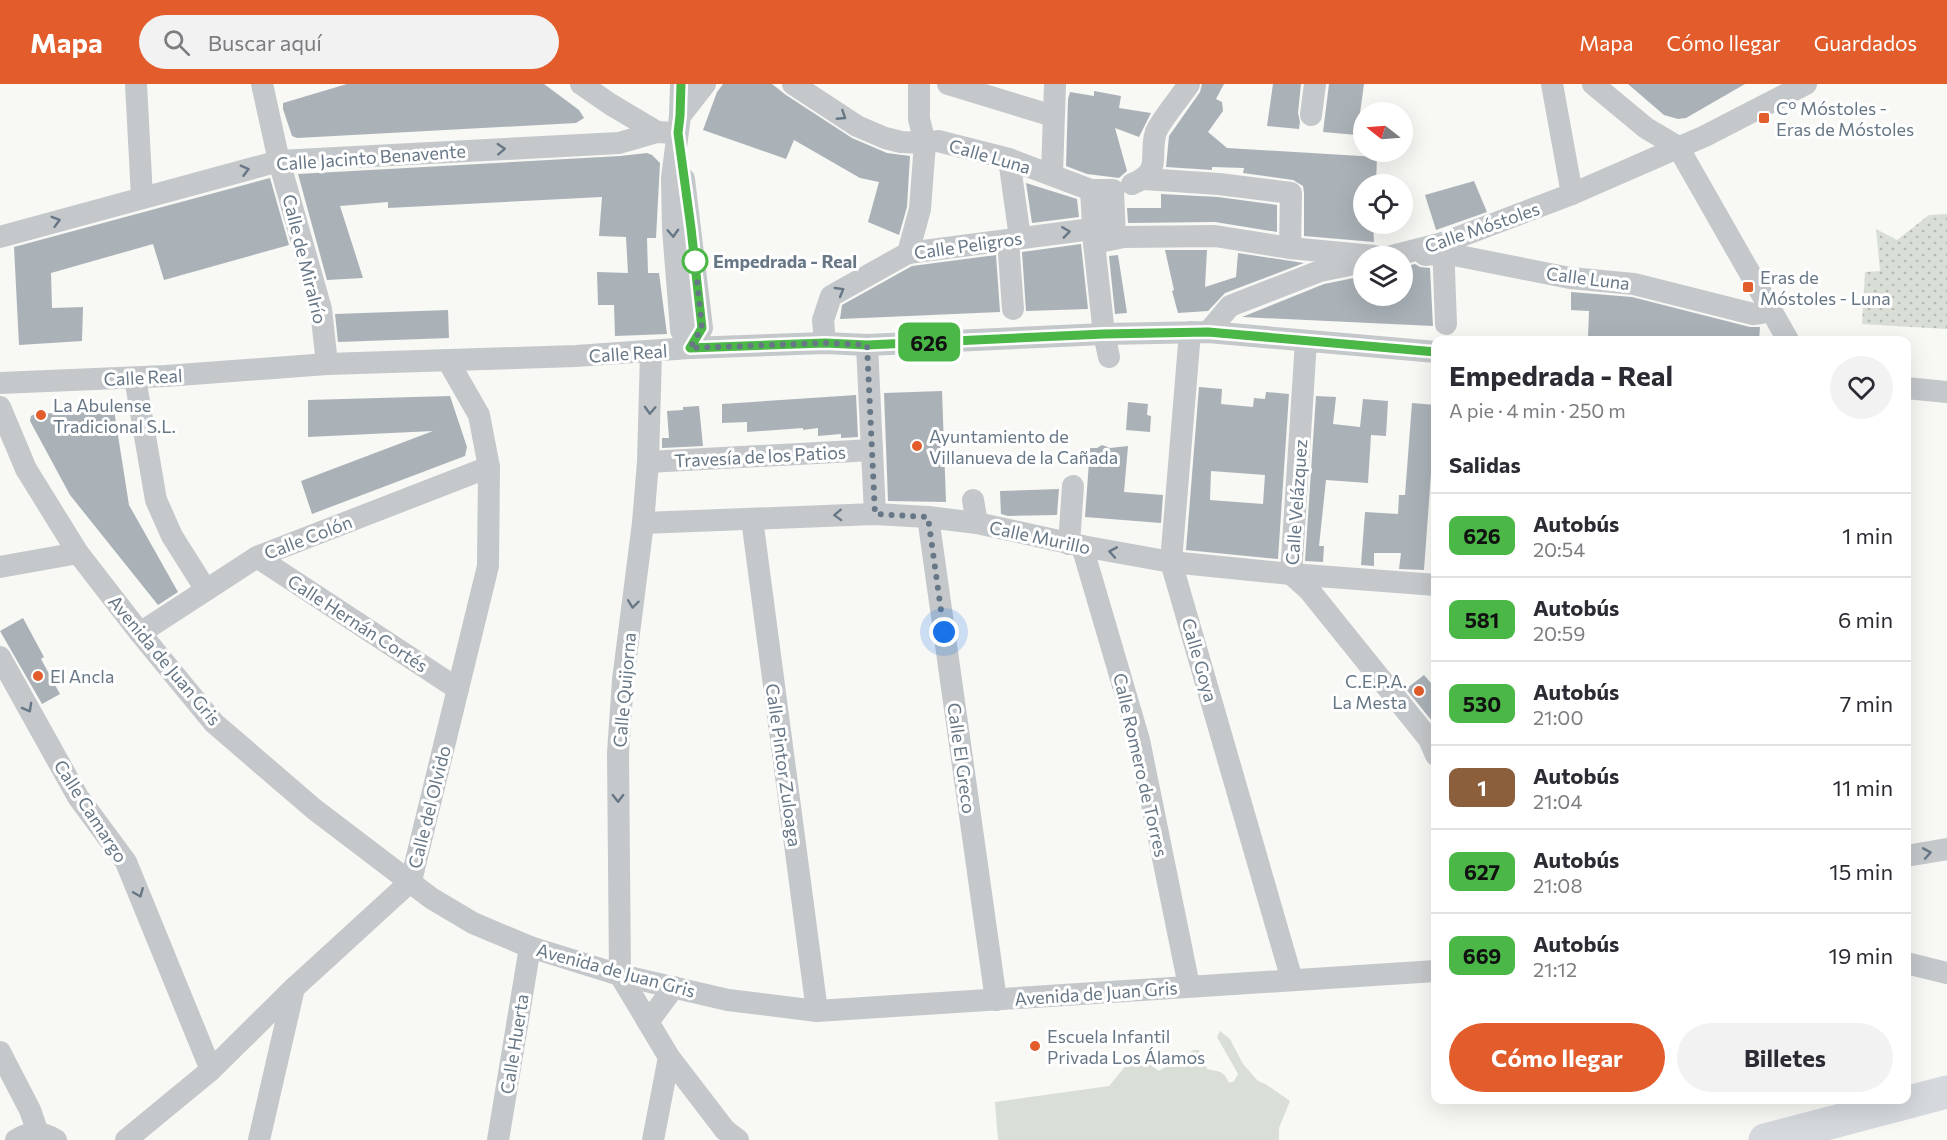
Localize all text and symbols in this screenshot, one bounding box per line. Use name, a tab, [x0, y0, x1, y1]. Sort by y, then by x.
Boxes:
search box	[139, 15, 559, 69]
text: Mapa	[30, 25, 103, 59]
icon: search	[160, 26, 193, 59]
text: Buscar aquí	[208, 29, 322, 56]
text: Mapa	[1579, 30, 1634, 55]
text: Cómo llegar	[1667, 30, 1781, 55]
text: Guardados	[1814, 30, 1917, 55]
place label: Cº Móstoles - Eras de Móstoles	[1776, 97, 1914, 140]
north arrow	[1353, 102, 1413, 162]
map controls	[1353, 102, 1413, 306]
one-way arrow	[836, 108, 846, 120]
marker: Cº Móstoles - Eras de Móstoles	[1757, 111, 1771, 125]
street label: Calle Luna	[947, 134, 1033, 178]
street label: Calle Jacinto Benavente	[276, 139, 466, 175]
one-way arrow	[497, 143, 506, 156]
one-way arrow	[239, 165, 249, 177]
button: locate	[1353, 174, 1413, 234]
street label: Calle de Miralrío	[278, 192, 332, 326]
street label: Calle Móstoles	[1422, 197, 1542, 257]
one-way arrow	[50, 216, 61, 228]
one-way arrow	[1061, 226, 1070, 239]
street label: Calle Peligros	[913, 227, 1023, 263]
one-way arrow	[667, 228, 680, 237]
button: layers	[1353, 246, 1413, 306]
marker: Empedrada - Real	[682, 248, 708, 274]
place label: Empedrada - Real	[713, 250, 857, 272]
street label: Calle Luna	[1545, 262, 1631, 294]
place label: Eras de Móstoles - Luna	[1760, 266, 1891, 309]
marker: Eras de Móstoles - Luna	[1741, 280, 1755, 294]
one-way arrow	[834, 287, 844, 298]
line badge: 626	[894, 322, 964, 362]
text: 626	[910, 330, 948, 355]
street label: Calle Real	[588, 339, 668, 367]
button: heart	[1830, 356, 1893, 419]
text: Empedrada - Real	[1449, 358, 1673, 392]
street label: Calle Real	[103, 364, 183, 390]
place label: La Abulense Tradicional S.L.	[53, 394, 176, 437]
text: A pie · 4 min · 250 m	[1449, 398, 1626, 422]
one-way arrow	[644, 406, 656, 415]
marker: La Abulense Tradicional S.L.	[34, 408, 48, 422]
place label: Ayuntamiento de Villanueva de la Cañada	[929, 425, 1118, 468]
street label: Calle Velázquez	[1281, 438, 1311, 566]
marker: Ayuntamiento de Villanueva de la Cañada	[910, 439, 924, 453]
street label: Travesía de los Patios	[674, 441, 846, 471]
text: Salidas	[1449, 451, 1521, 478]
one-way arrow	[833, 509, 842, 522]
street label: Calle Colón	[261, 510, 355, 564]
text: Autobús	[1533, 510, 1619, 537]
street label: Calle Murillo	[987, 516, 1093, 558]
text: 1 min	[1842, 522, 1893, 549]
text: 626	[1463, 523, 1501, 548]
text: 20:54	[1533, 537, 1585, 561]
one-way arrow	[1109, 546, 1119, 559]
street label: Calle Hernán Cortés	[284, 569, 432, 677]
street label: Avenida de Juan Gris	[104, 590, 226, 730]
text: Autobús	[1533, 594, 1619, 621]
one-way arrow	[627, 600, 639, 609]
text: 6 min	[1838, 606, 1893, 633]
text: 581	[1465, 607, 1499, 632]
street label: Calle Goya	[1178, 616, 1222, 704]
your location	[929, 617, 959, 647]
text: 20:59	[1533, 621, 1585, 645]
street label: Calle Quijorna	[608, 632, 640, 748]
place label: El Ancla	[50, 665, 114, 687]
marker: El Ancla	[31, 669, 45, 683]
place label: C.E.P.A. La Mesta	[1332, 670, 1407, 713]
street label: Calle Romero de Torres	[1109, 671, 1173, 859]
text: Autobús	[1533, 678, 1619, 705]
street label: Calle Pintor Zuloaga	[762, 682, 806, 848]
marker: C.E.P.A. La Mesta	[1412, 684, 1426, 698]
text: 7 min	[1840, 690, 1893, 717]
text: 530	[1463, 691, 1501, 716]
street label: Calle El Greco	[943, 701, 981, 815]
one-way arrow	[21, 702, 33, 712]
text: 21:00	[1533, 705, 1583, 729]
street label: Calle del Olvido	[403, 743, 455, 871]
street label: Calle Camargo	[50, 755, 132, 867]
text: Autobús	[1533, 762, 1619, 789]
text: 11 min	[1833, 774, 1893, 801]
text: 1	[1477, 775, 1487, 800]
text: 21:04	[1533, 789, 1582, 813]
one-way arrow	[612, 794, 624, 803]
text: Autobús	[1533, 846, 1619, 873]
one-way arrow	[1921, 847, 1931, 860]
text: 15 min	[1829, 858, 1893, 885]
text: 627	[1464, 859, 1500, 884]
text: 21:08	[1533, 873, 1583, 897]
one-way arrow	[132, 887, 144, 898]
text: Autobús	[1533, 930, 1619, 957]
street label: Avenida de Juan Gris	[534, 938, 698, 1002]
text: 19 min	[1829, 942, 1893, 969]
text: 669	[1463, 943, 1501, 968]
text: 21:12	[1533, 957, 1577, 981]
street label: Avenida de Juan Gris	[1014, 976, 1178, 1010]
street label: Calle Huerta	[495, 992, 533, 1096]
button: Cómo llegar	[1449, 1023, 1665, 1092]
button: Billetes	[1677, 1023, 1893, 1092]
place label: Escuela Infantil Privada Los Álamos	[1047, 1025, 1205, 1068]
marker: Escuela Infantil Privada Los Álamos	[1028, 1039, 1042, 1053]

